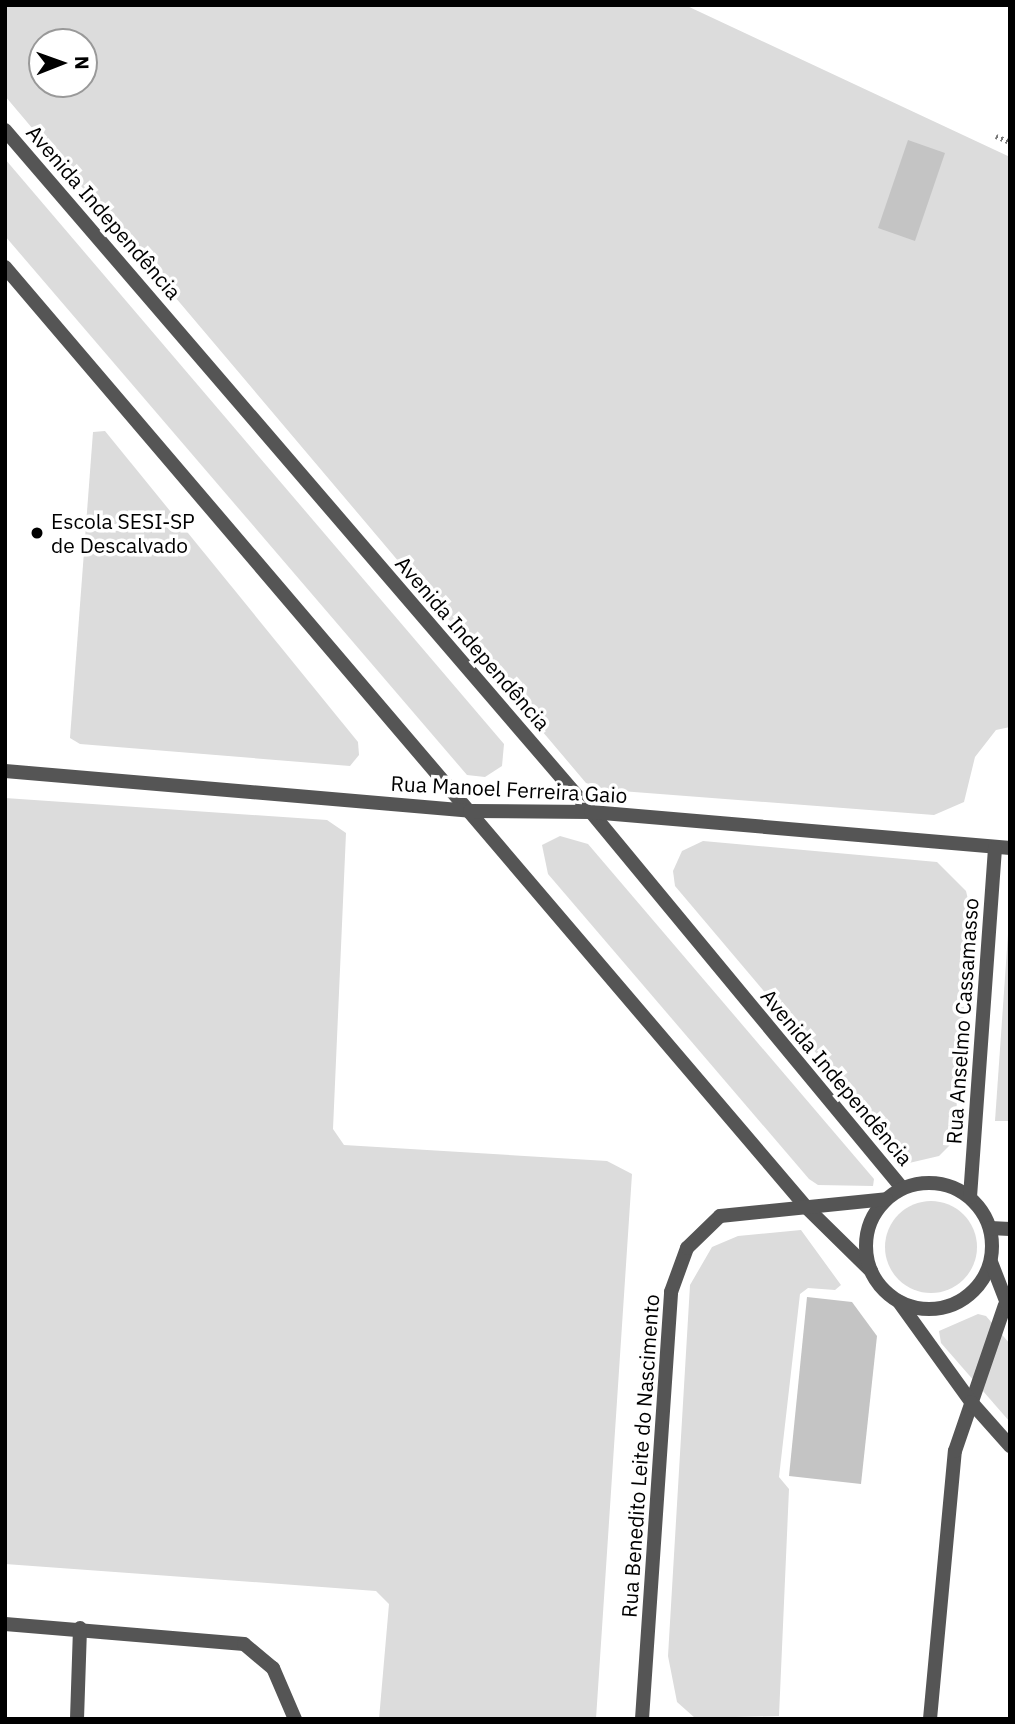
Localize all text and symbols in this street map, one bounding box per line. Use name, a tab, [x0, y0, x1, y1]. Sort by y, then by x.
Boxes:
north arrow	[28, 28, 98, 98]
text: N	[70, 56, 94, 70]
street label: Avenida Independência	[21, 120, 187, 304]
place label: Escola SESI-SP de Descalvado	[51, 508, 195, 558]
marker: Escola SESI-SP de Descalvado	[29, 525, 45, 541]
street label: Avenida Independência	[390, 551, 556, 735]
street label: Rua Manoel Ferreira Gaio	[390, 770, 628, 808]
street label: Rua Anselmo Cassamasso	[941, 897, 983, 1145]
street label: Avenida Independência	[756, 984, 918, 1170]
street label: Rua Benedito Leite do Nascimento	[616, 1293, 664, 1619]

